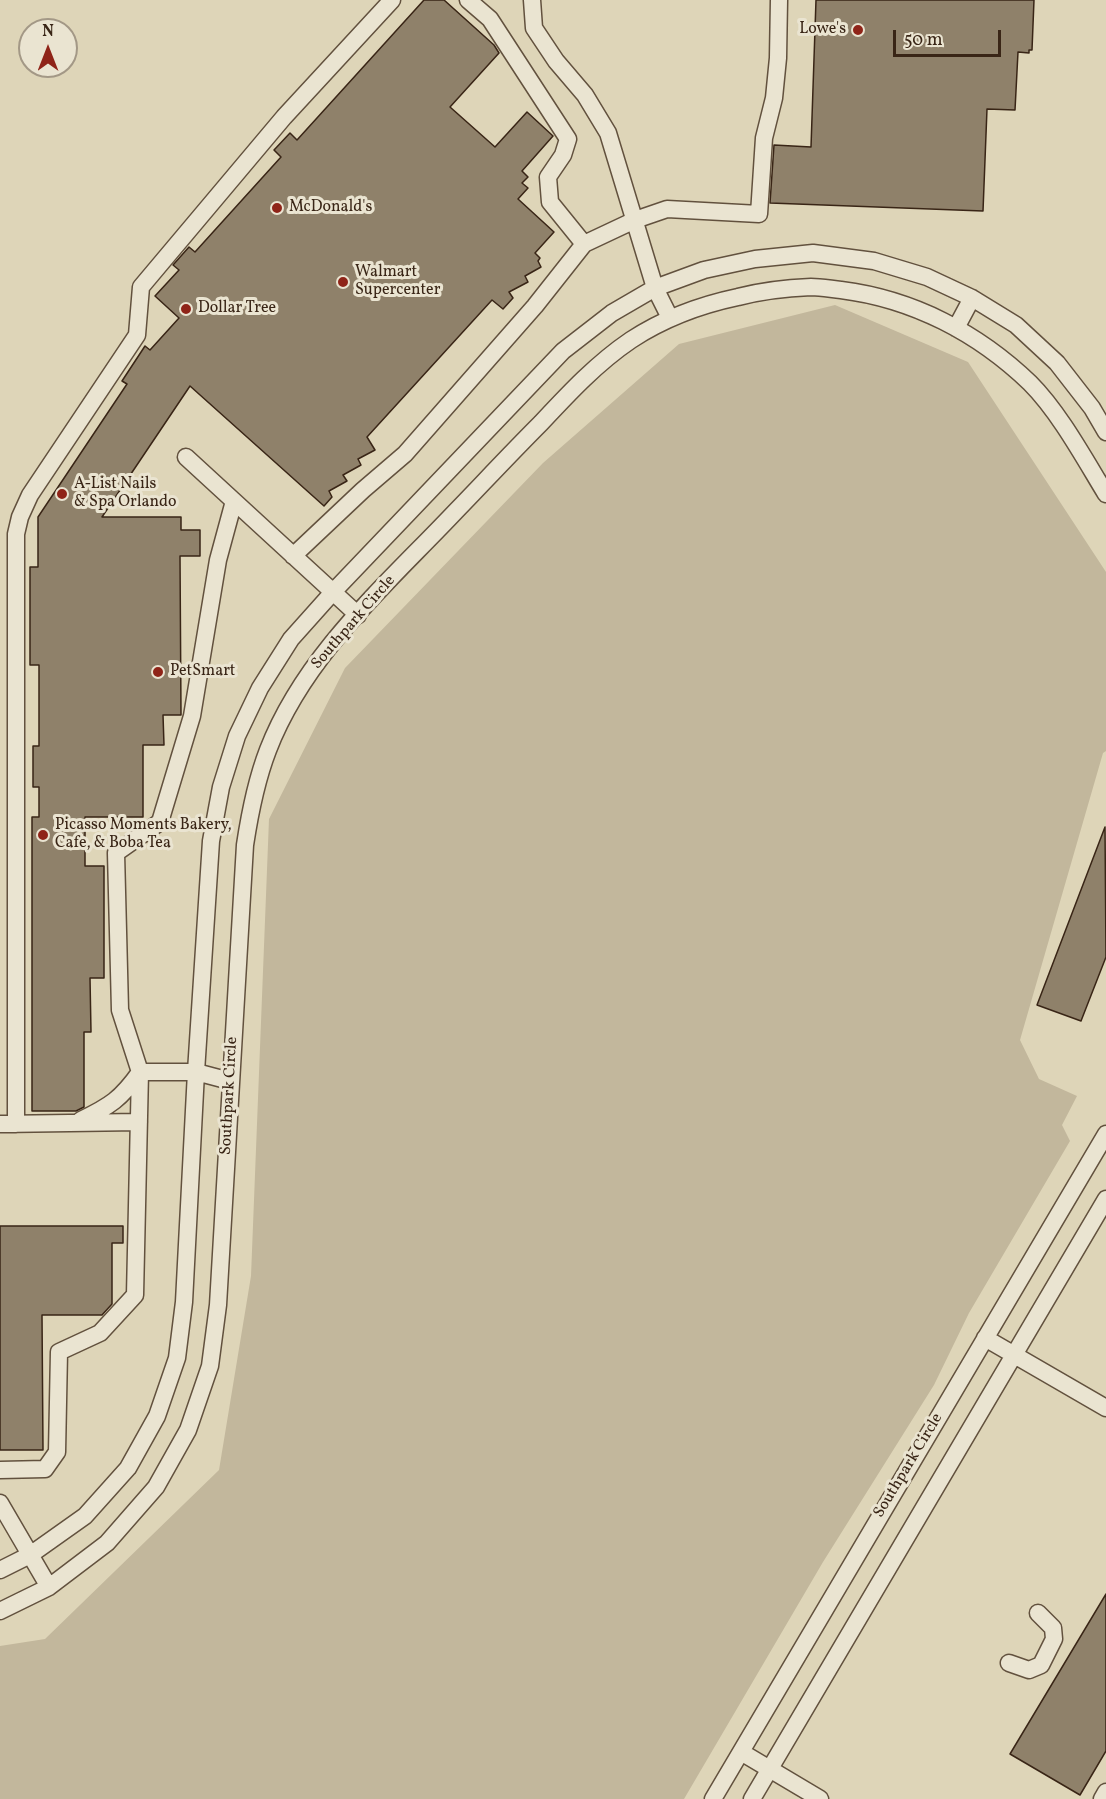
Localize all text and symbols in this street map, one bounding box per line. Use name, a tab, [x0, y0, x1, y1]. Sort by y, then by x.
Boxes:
north arrow	[18, 18, 78, 78]
scale bar	[896, 18, 1004, 56]
place label: Lowe's	[799, 20, 846, 40]
text: N	[42, 21, 54, 43]
marker: Lowe's	[851, 23, 865, 37]
text: 50 m	[904, 28, 943, 53]
place label: McDonald's	[289, 198, 372, 218]
marker: McDonald's	[270, 201, 284, 215]
place label: Walmart Supercenter	[355, 263, 440, 301]
marker: Walmart Supercenter	[336, 275, 350, 289]
place label: Dollar Tree	[198, 299, 276, 319]
marker: Dollar Tree	[179, 302, 193, 316]
place label: A-List Nails & Spa Orlando	[74, 475, 176, 513]
marker: A-List Nails & Spa Orlando	[55, 487, 69, 501]
street label: Southpark Circle	[308, 572, 400, 674]
place label: PetSmart	[170, 662, 235, 682]
marker: PetSmart	[151, 665, 165, 679]
place label: Picasso Moments Bakery, Cafe, & Boba Tea	[55, 816, 232, 854]
marker: Picasso Moments Bakery, Cafe, & Boba Tea	[36, 828, 50, 842]
street label: Southpark Circle	[217, 1036, 243, 1156]
street label: Southpark Circle	[870, 1410, 948, 1522]

